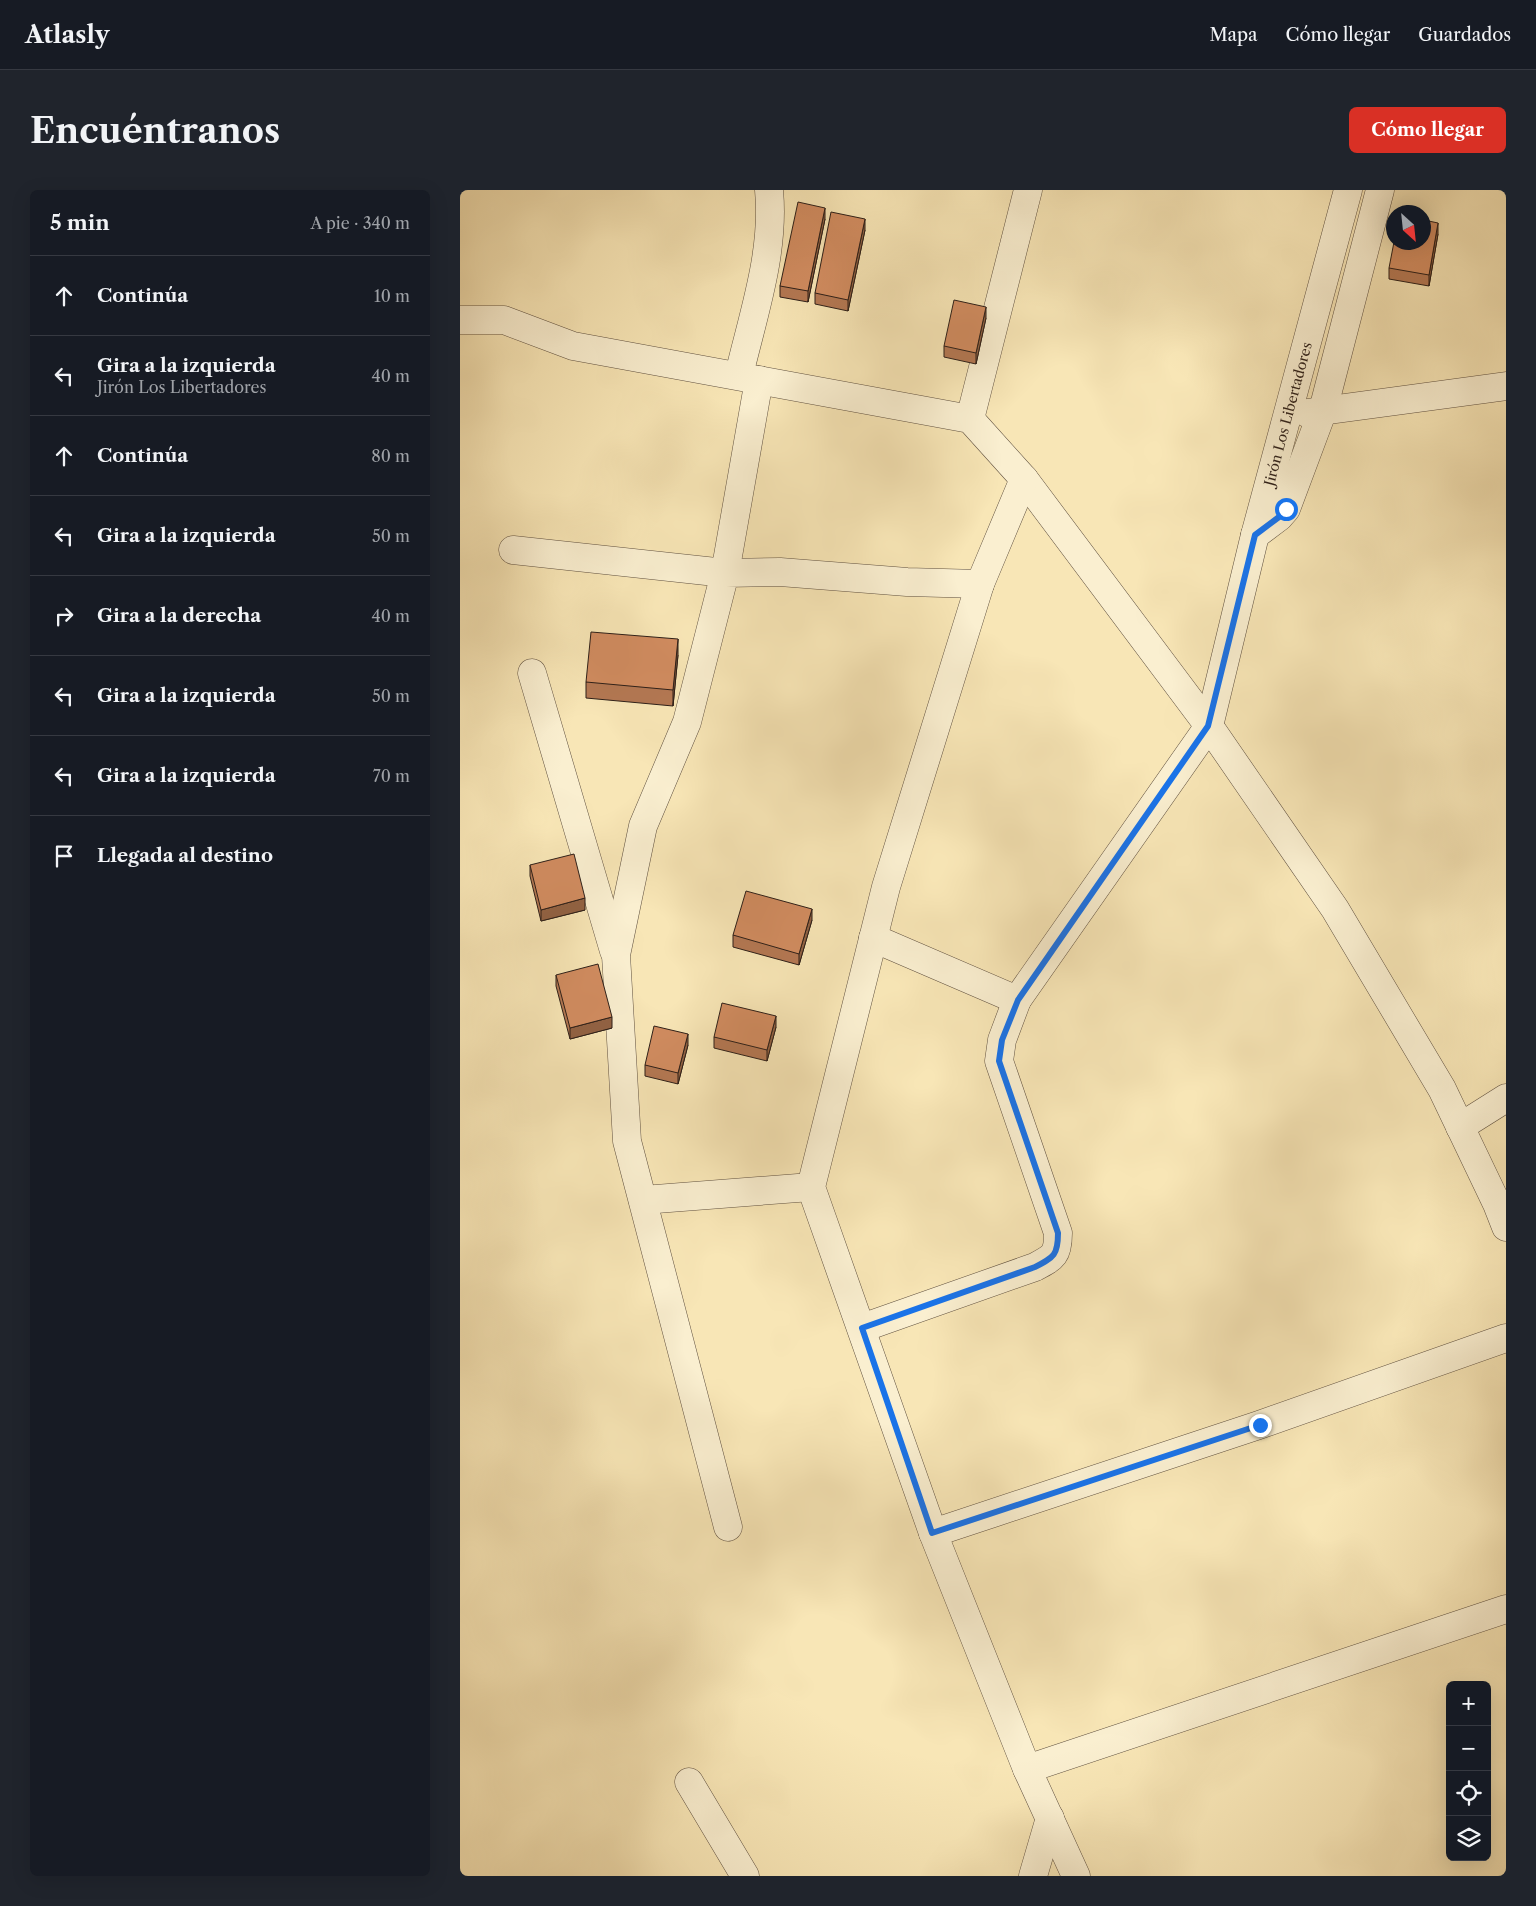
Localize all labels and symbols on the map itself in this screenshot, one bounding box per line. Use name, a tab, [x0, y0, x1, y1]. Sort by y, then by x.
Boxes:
north arrow	[1386, 205, 1431, 250]
street label: Jirón Los Libertadores	[1260, 340, 1316, 490]
route start	[1275, 498, 1298, 521]
route end	[1249, 1414, 1272, 1437]

